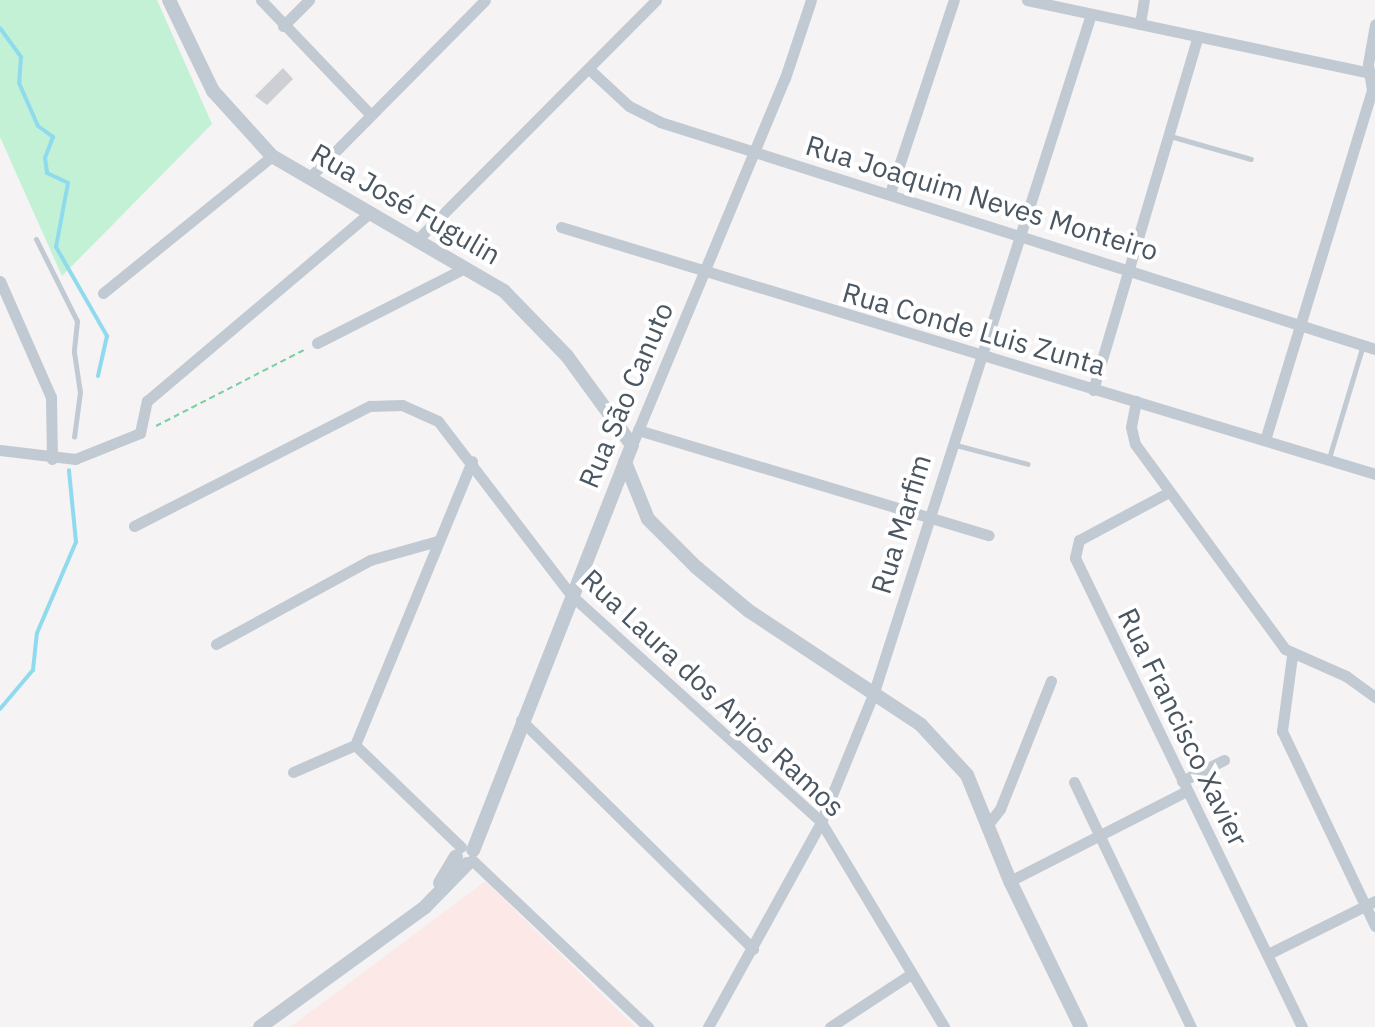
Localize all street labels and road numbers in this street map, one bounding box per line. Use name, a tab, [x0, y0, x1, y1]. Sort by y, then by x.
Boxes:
street label: Rua Joaquim Neves Monteiro	[802, 128, 1162, 268]
street label: Rua José Fugulin	[305, 136, 507, 272]
street label: Rua Conde Luis Zunta	[839, 275, 1109, 383]
street label: Rua São Canuto	[572, 297, 680, 493]
street label: Rua Marfim	[864, 450, 938, 598]
street label: Rua Laura dos Anjos Ramos	[575, 562, 851, 824]
street label: Rua Francisco Xavier	[1111, 603, 1255, 851]

